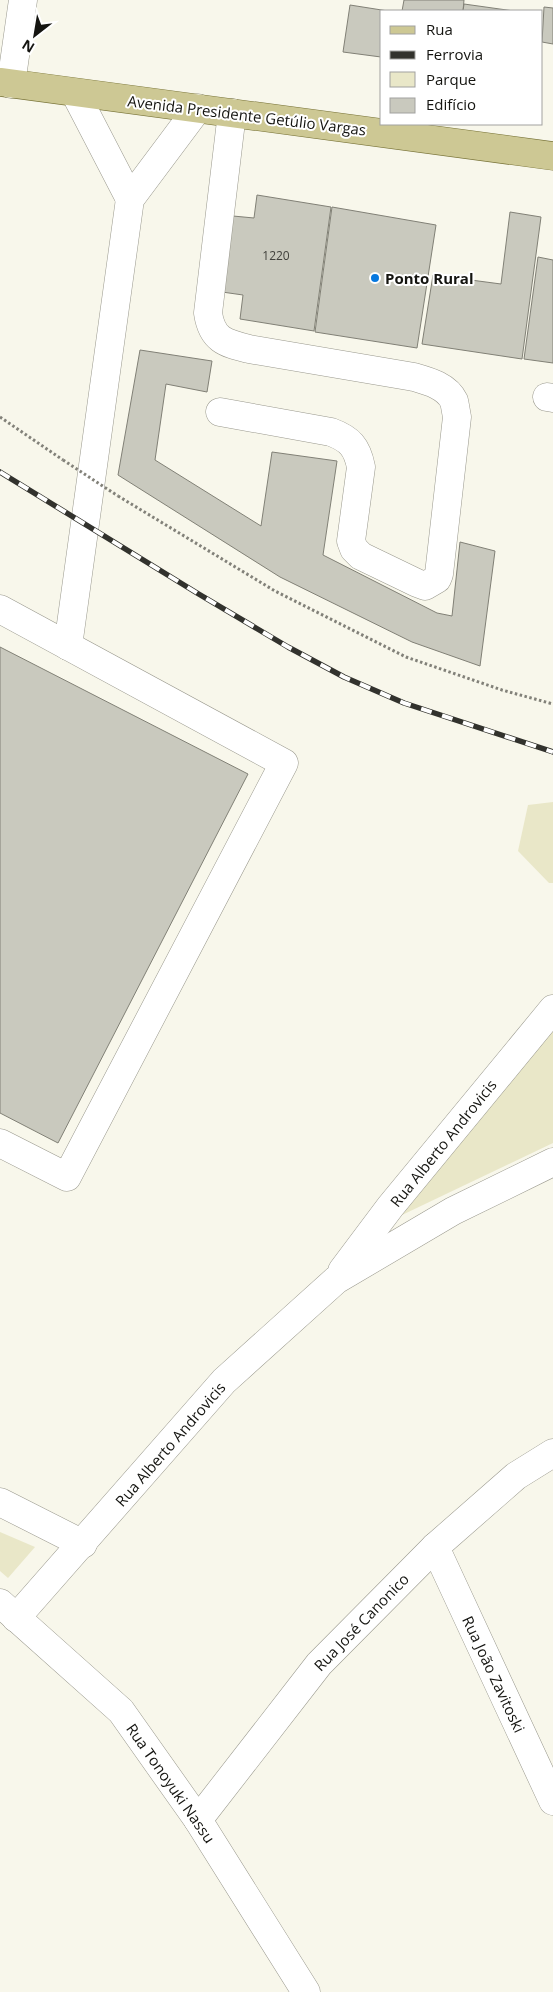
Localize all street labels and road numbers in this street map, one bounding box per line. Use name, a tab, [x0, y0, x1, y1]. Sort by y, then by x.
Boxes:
street label: Avenida Presidente Getúlio Vargas	[127, 90, 367, 140]
street label: Rua Alberto Androvicis	[385, 1075, 501, 1211]
street label: Rua Alberto Androvicis	[111, 1378, 229, 1510]
street label: Rua José Canonico	[309, 1569, 413, 1675]
street label: Rua João Zavitoski	[458, 1612, 530, 1736]
street label: Rua Tonoyuki Nassu	[122, 1719, 220, 1847]

